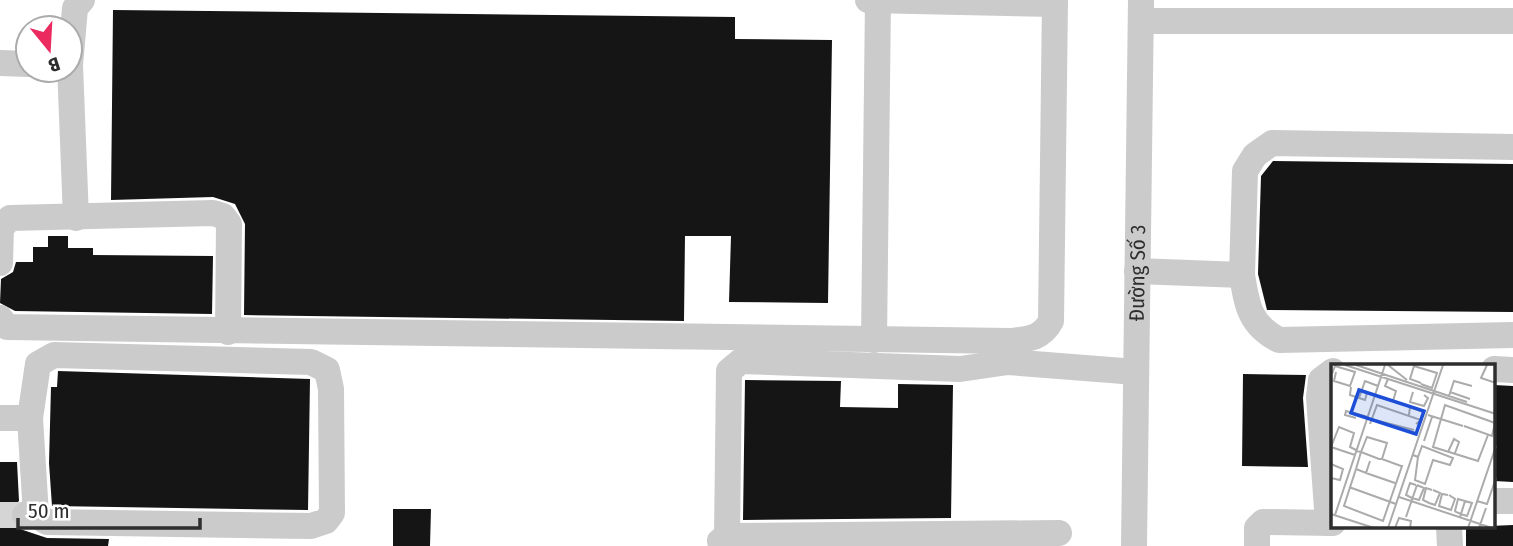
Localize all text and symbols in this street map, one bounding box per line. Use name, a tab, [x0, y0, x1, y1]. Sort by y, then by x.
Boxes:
north arrow	[14, 14, 84, 84]
text: B	[45, 52, 63, 77]
street label: Đường Số 3	[1124, 224, 1151, 322]
inset map	[1331, 364, 1496, 528]
scale bar	[18, 486, 200, 530]
text: 50 m	[28, 498, 70, 524]

